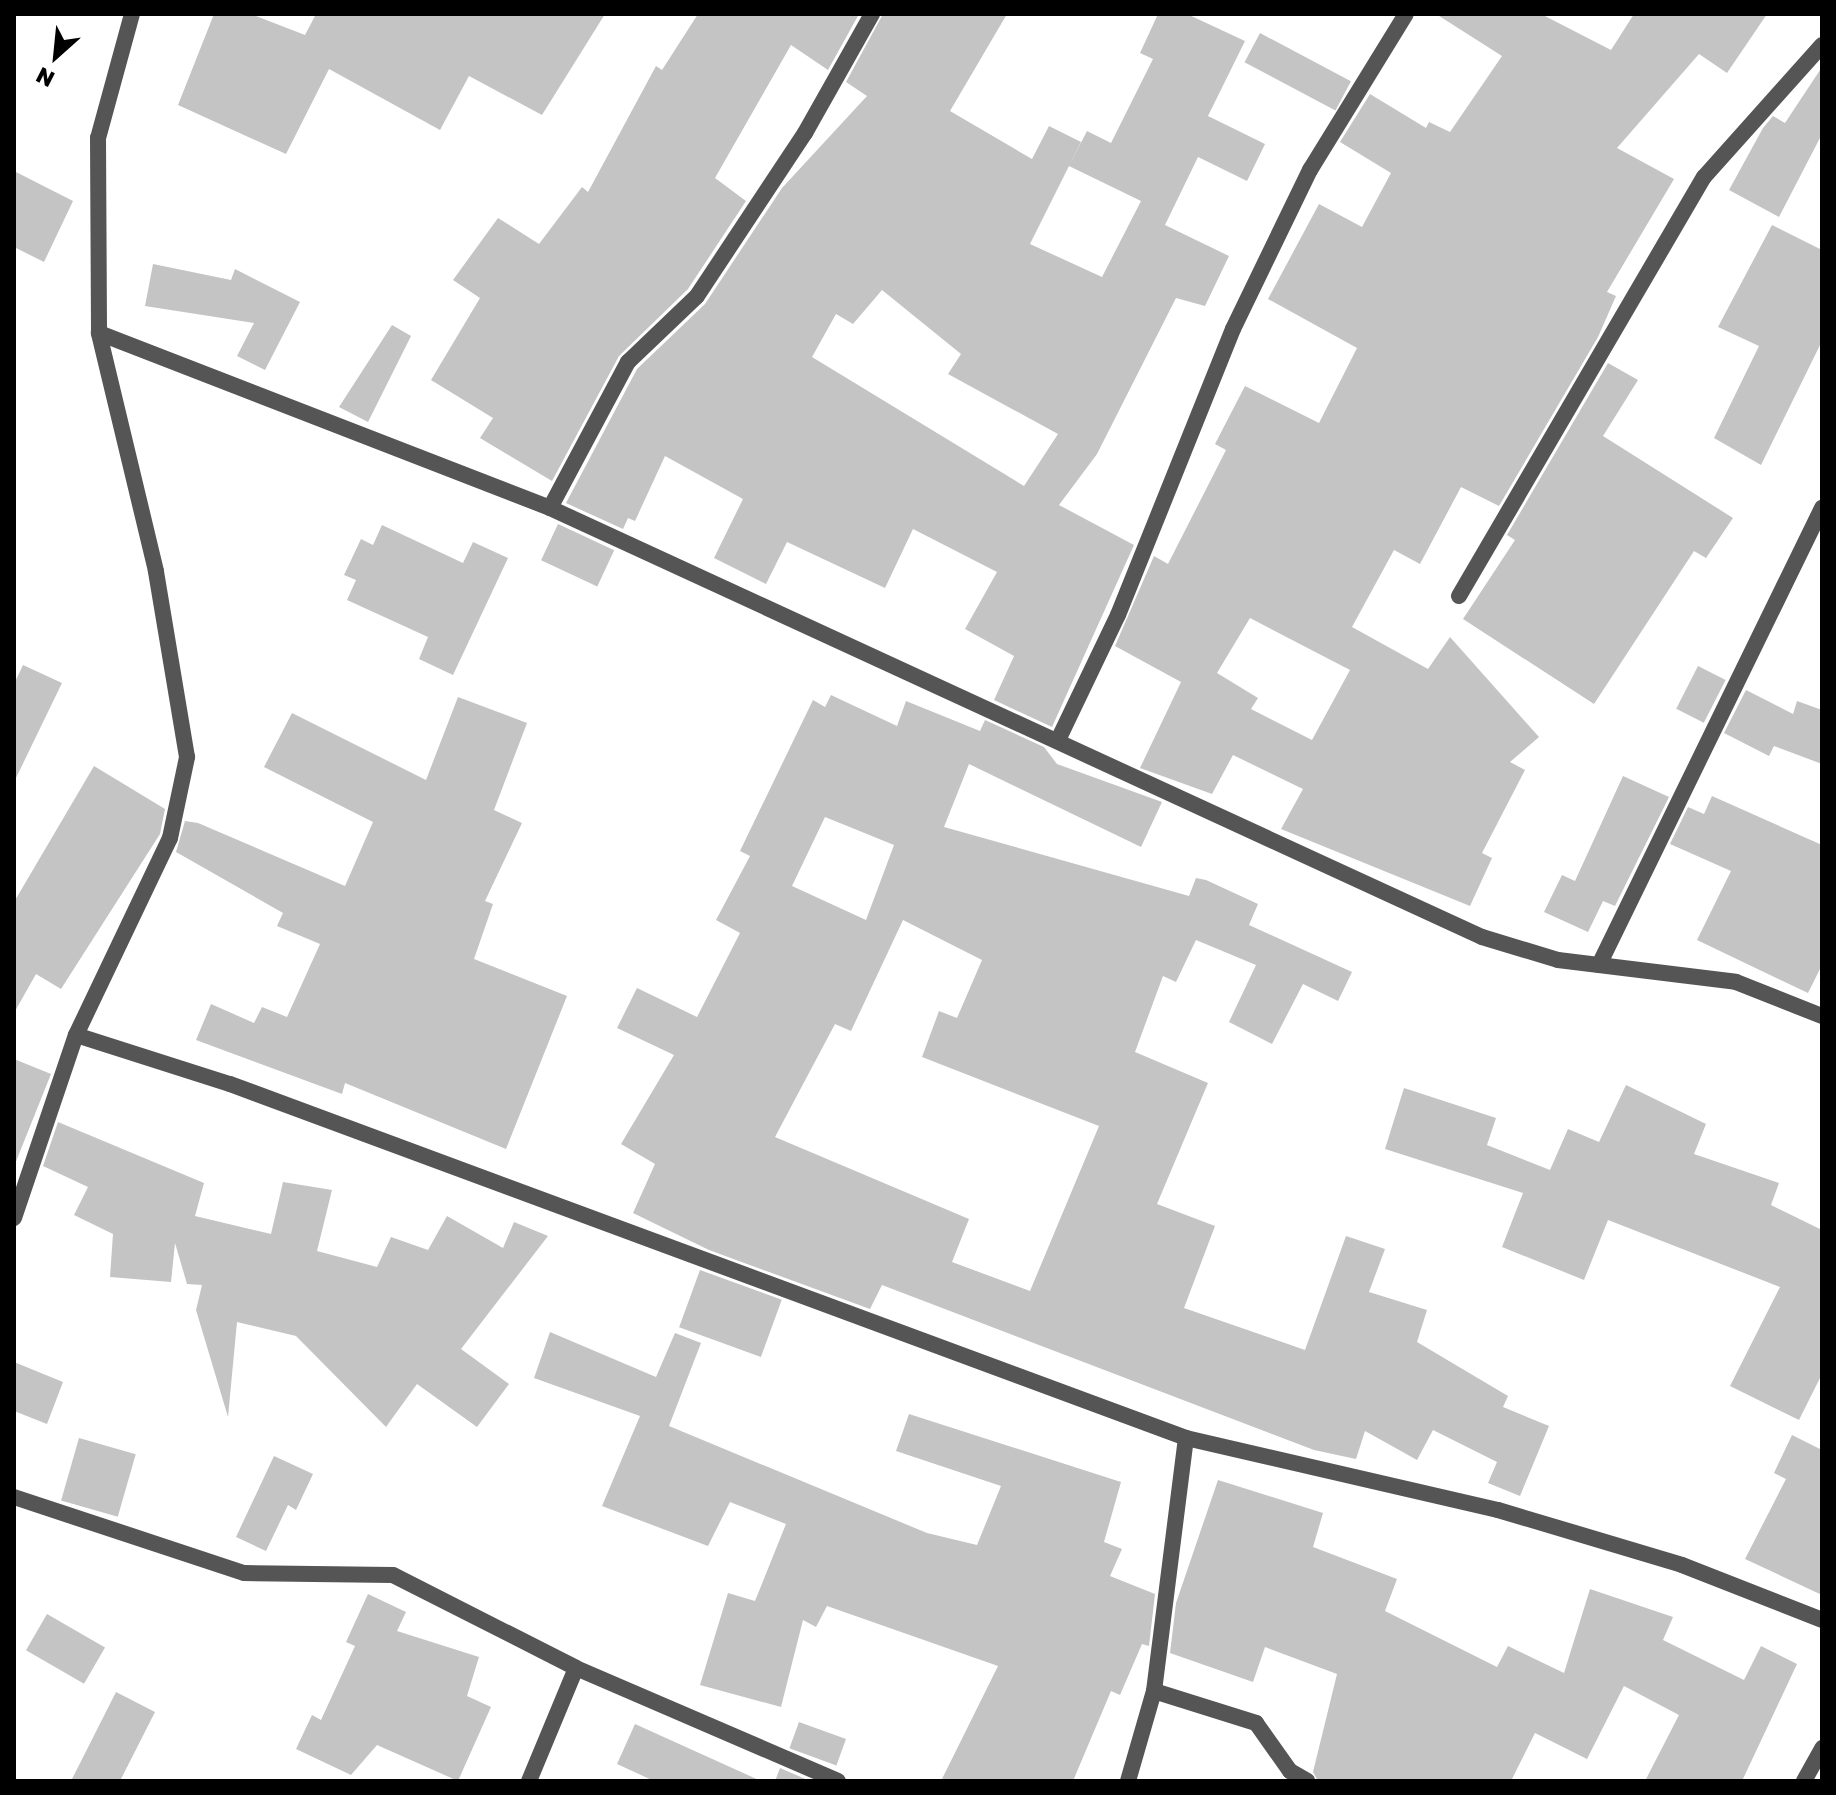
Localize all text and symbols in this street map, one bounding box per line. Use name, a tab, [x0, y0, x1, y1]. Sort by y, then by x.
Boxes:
north arrow	[16, 16, 96, 96]
text: N	[31, 62, 58, 94]

